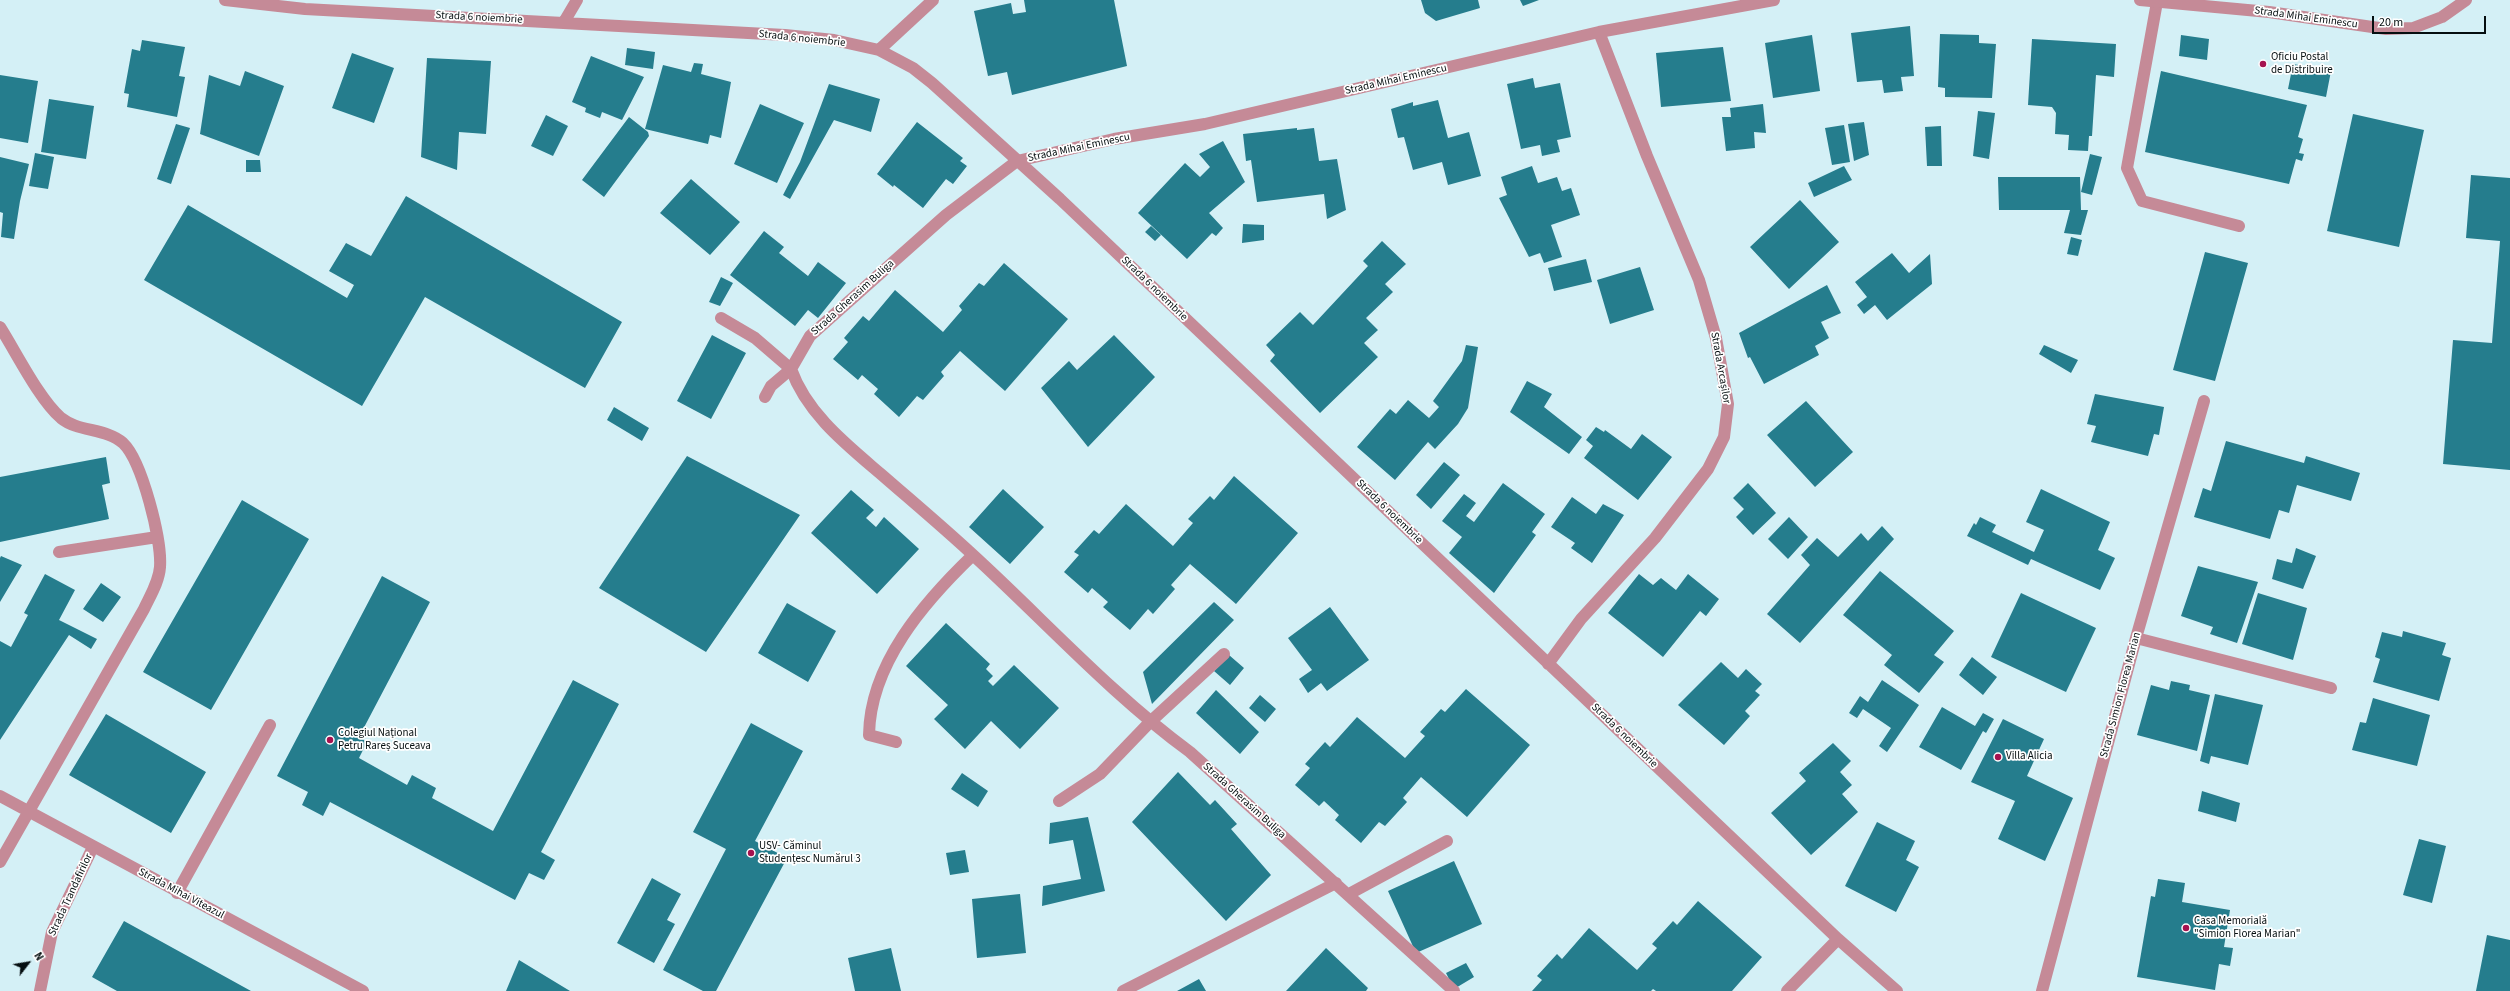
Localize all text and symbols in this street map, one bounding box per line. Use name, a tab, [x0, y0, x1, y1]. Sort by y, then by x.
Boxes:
street label: Strada Mihai Eminescu	[2254, 4, 2358, 32]
scale bar	[2374, 8, 2488, 34]
street label: Strada 6 noiembrie	[435, 9, 523, 27]
text: 20 m	[2379, 14, 2403, 31]
street label: Strada 6 noiembrie	[758, 28, 846, 50]
place label: Oficiu Postal de Distribuire	[2271, 51, 2333, 77]
marker: Oficiu Postal de Distribuire	[2258, 59, 2268, 69]
street label: Strada Mihai Eminescu	[1344, 62, 1448, 98]
street label: Strada Mihai Eminescu	[1027, 131, 1131, 165]
street label: Strada 6 noiembrie	[1118, 254, 1190, 324]
street label: Strada Gherasim Buliga	[809, 257, 897, 339]
street label: Strada Arcașilor	[1707, 331, 1733, 405]
street label: Strada 6 noiembrie	[1353, 477, 1425, 547]
street label: Strada Simion Florea Marian	[2098, 631, 2144, 759]
street label: Strada 6 noiembrie	[1588, 701, 1660, 771]
place label: Colegiul Național Petru Rareș Suceava	[338, 727, 431, 753]
marker: Colegiul Național Petru Rareș Suceava	[325, 735, 335, 745]
place label: Villa Alicia	[2006, 750, 2052, 764]
marker: Villa Alicia	[1993, 752, 2003, 762]
street label: Strada Gherasim Buliga	[1200, 760, 1288, 842]
place label: USV- Căminul Studențesc Numărul 3	[759, 840, 861, 866]
marker: USV- Căminul Studențesc Numărul 3	[746, 848, 756, 858]
street label: Strada Trandafirilor	[46, 852, 96, 938]
street label: Strada Mihai Viteazul	[136, 866, 226, 922]
place label: Casa Memorială "Simion Florea Marian"	[2194, 915, 2300, 941]
marker: Casa Memorială "Simion Florea Marian"	[2181, 923, 2191, 933]
north arrow	[8, 943, 48, 983]
text: N	[30, 950, 47, 964]

